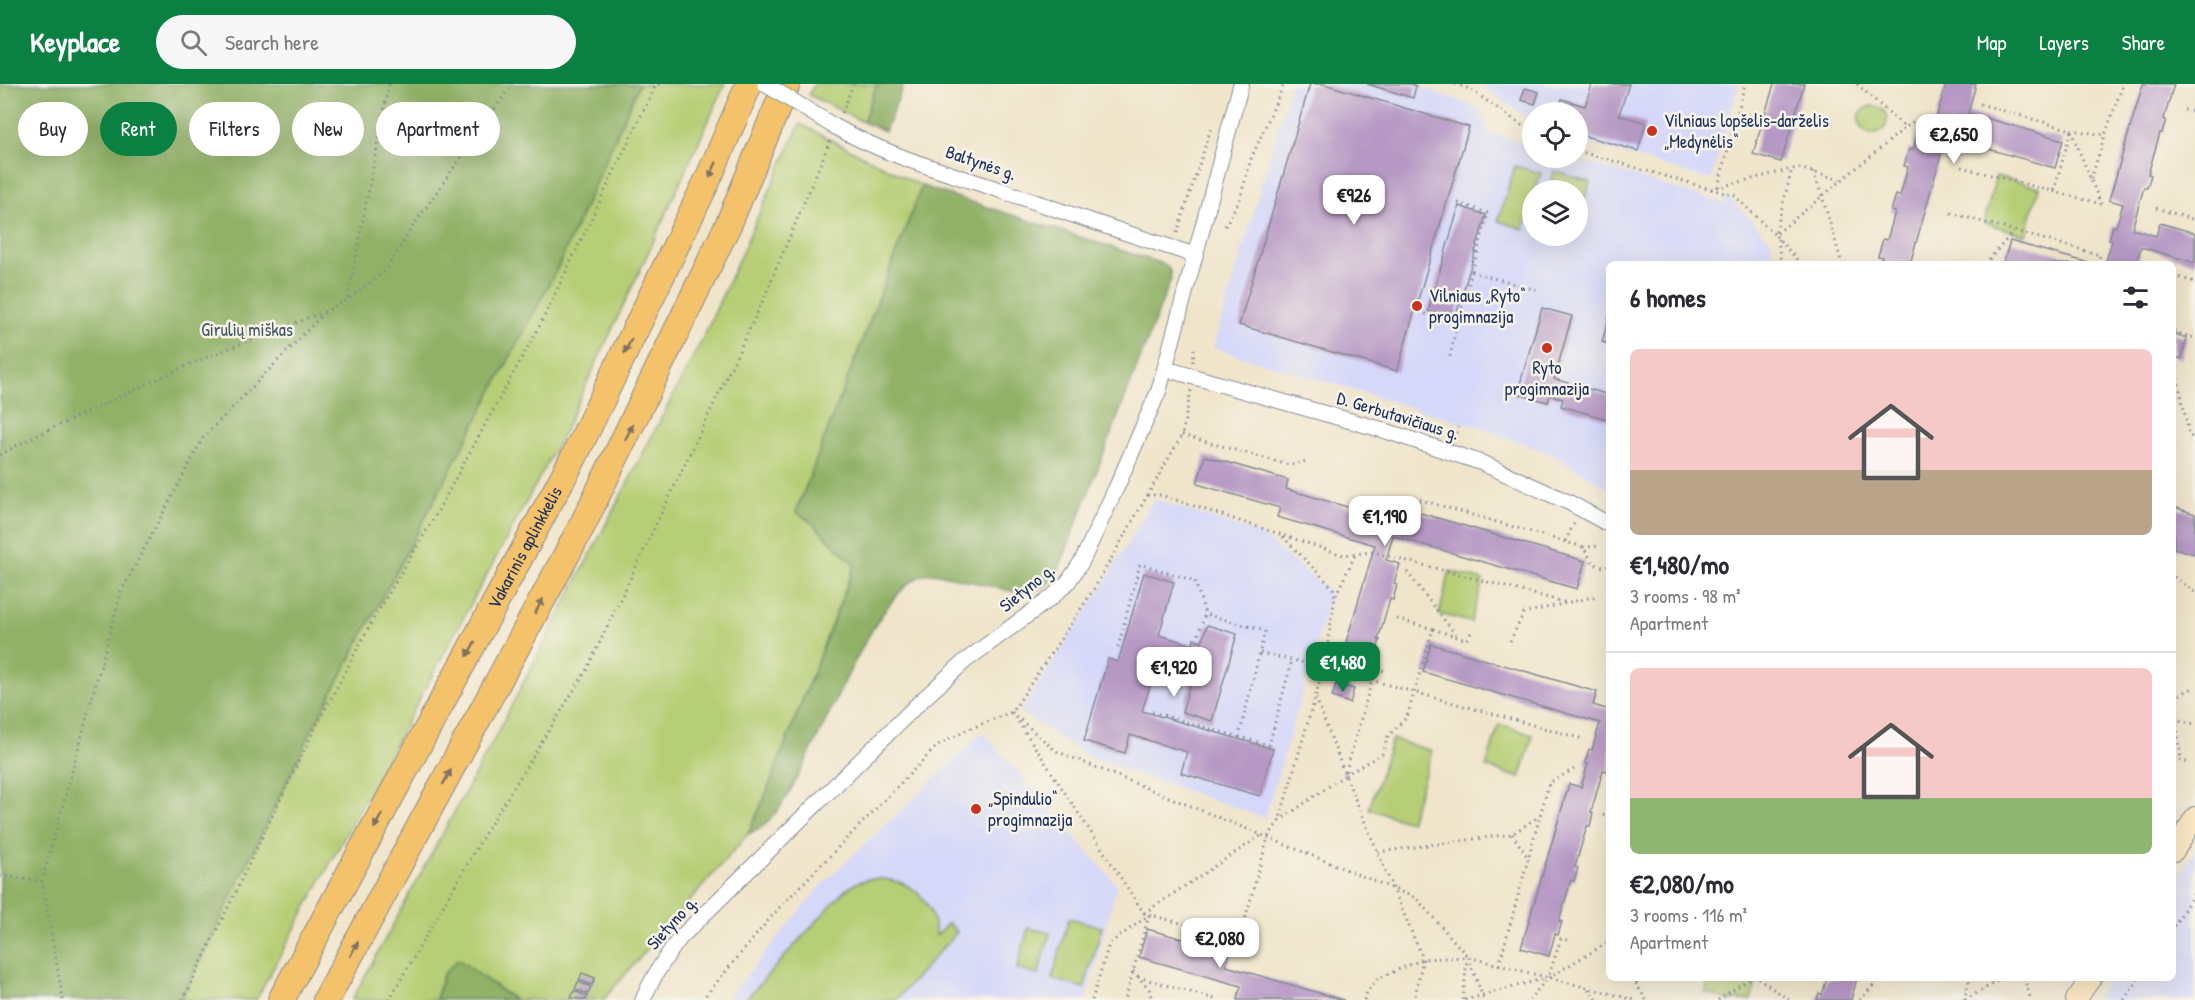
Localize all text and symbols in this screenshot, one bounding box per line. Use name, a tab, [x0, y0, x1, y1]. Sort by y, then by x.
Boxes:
search box	[156, 15, 576, 69]
text: Keyplace	[30, 23, 120, 61]
icon: search	[177, 26, 210, 59]
text: Search here	[225, 27, 319, 57]
text: Map	[1977, 28, 2006, 57]
text: Layers	[2039, 28, 2089, 57]
text: Share	[2122, 28, 2165, 57]
chip: Buy	[18, 102, 88, 156]
chip: Rent	[100, 102, 177, 156]
chip: Filters	[189, 102, 280, 156]
chip: New	[292, 102, 364, 156]
chip: Apartment	[376, 102, 500, 156]
map controls	[1522, 102, 1588, 246]
button: locate	[1522, 102, 1588, 168]
place label: Vilniaus lopšelis-darželis „Medynėlis“	[1664, 108, 1829, 154]
pin: €2,650	[1905, 114, 2003, 165]
text: €2,650	[1930, 120, 1978, 147]
marker: Vilniaus lopšelis-darželis „Medynėlis“	[1645, 124, 1659, 138]
street label: Baltynės g.	[943, 139, 1020, 186]
one-way arrow	[707, 161, 717, 179]
pin: €926	[1318, 175, 1390, 226]
button: layers	[1522, 180, 1588, 246]
text: €926	[1337, 181, 1371, 208]
text: 6 homes	[1630, 280, 1706, 315]
icon: filters	[2119, 281, 2152, 314]
place label: Vilniaus „Ryto“ progimnazija	[1429, 283, 1526, 329]
marker: Vilniaus „Ryto“ progimnazija	[1410, 299, 1424, 313]
park label: Girulių miškas	[201, 317, 293, 342]
one-way arrow	[623, 337, 632, 354]
marker: Ryto progimnazija	[1540, 341, 1554, 355]
place label: Ryto progimnazija	[1505, 355, 1589, 401]
street label: D. Gerbutavičiaus g.	[1334, 385, 1462, 446]
icon: home	[1837, 388, 1945, 496]
one-way arrow	[624, 424, 633, 441]
street label: Vakarinis aplinkkelis	[481, 482, 568, 613]
pin: €1,190	[1336, 496, 1434, 547]
text: €1,190	[1363, 502, 1407, 529]
text: €1,480/mo	[1630, 547, 1729, 582]
street label: Sietyno g.	[994, 558, 1060, 618]
text: 3 rooms · 98 m²	[1630, 582, 1741, 609]
one-way arrow	[534, 597, 544, 614]
text: Apartment	[1630, 609, 1708, 636]
one-way arrow	[466, 641, 476, 658]
pin: €1,480	[1294, 642, 1392, 693]
pin: €1,920	[1125, 647, 1223, 698]
text: €1,480	[1320, 648, 1366, 675]
text: €1,920	[1151, 653, 1197, 680]
icon: home	[1837, 707, 1945, 815]
one-way arrow	[442, 768, 452, 785]
place label: „Spindulio“ progimnazija	[988, 786, 1072, 832]
marker: „Spindulio“ progimnazija	[969, 802, 983, 816]
one-way arrow	[373, 813, 383, 830]
text: €2,080/mo	[1630, 866, 1734, 901]
street label: Sietyno g.	[641, 890, 703, 955]
text: 3 rooms · 116 m²	[1630, 901, 1747, 928]
pin: €2,080	[1171, 918, 1269, 969]
text: €2,080	[1195, 924, 1245, 951]
text: Apartment	[1630, 928, 1708, 955]
one-way arrow	[349, 940, 359, 957]

